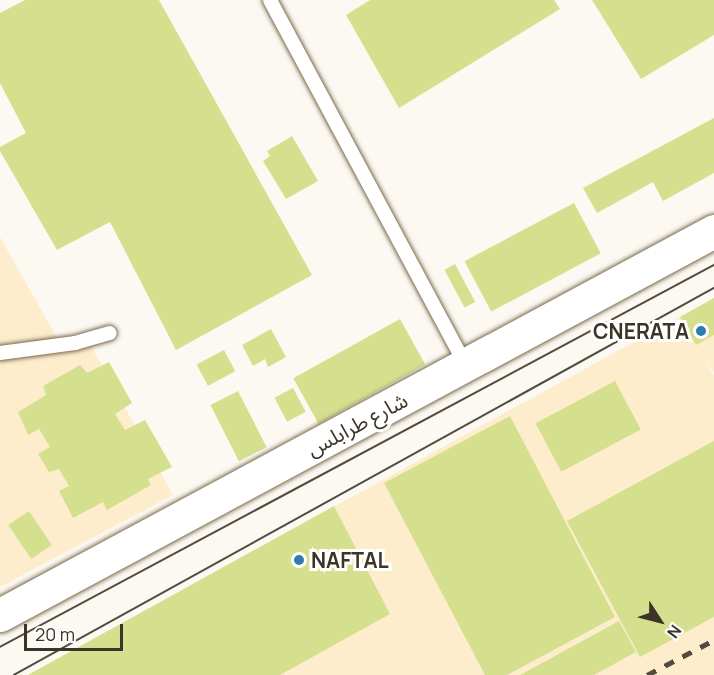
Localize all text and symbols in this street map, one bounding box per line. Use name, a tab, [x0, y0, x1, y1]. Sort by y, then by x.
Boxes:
place label: CNERATA	[593, 318, 689, 344]
marker: CNERATA	[694, 324, 708, 338]
street label: شارع طرابلس	[302, 387, 412, 461]
place label: NAFTAL	[311, 547, 389, 573]
marker: NAFTAL	[292, 553, 306, 567]
north arrow	[630, 591, 690, 651]
scale bar	[27, 612, 126, 650]
text: N	[662, 620, 687, 643]
text: 20 m	[35, 622, 75, 646]

